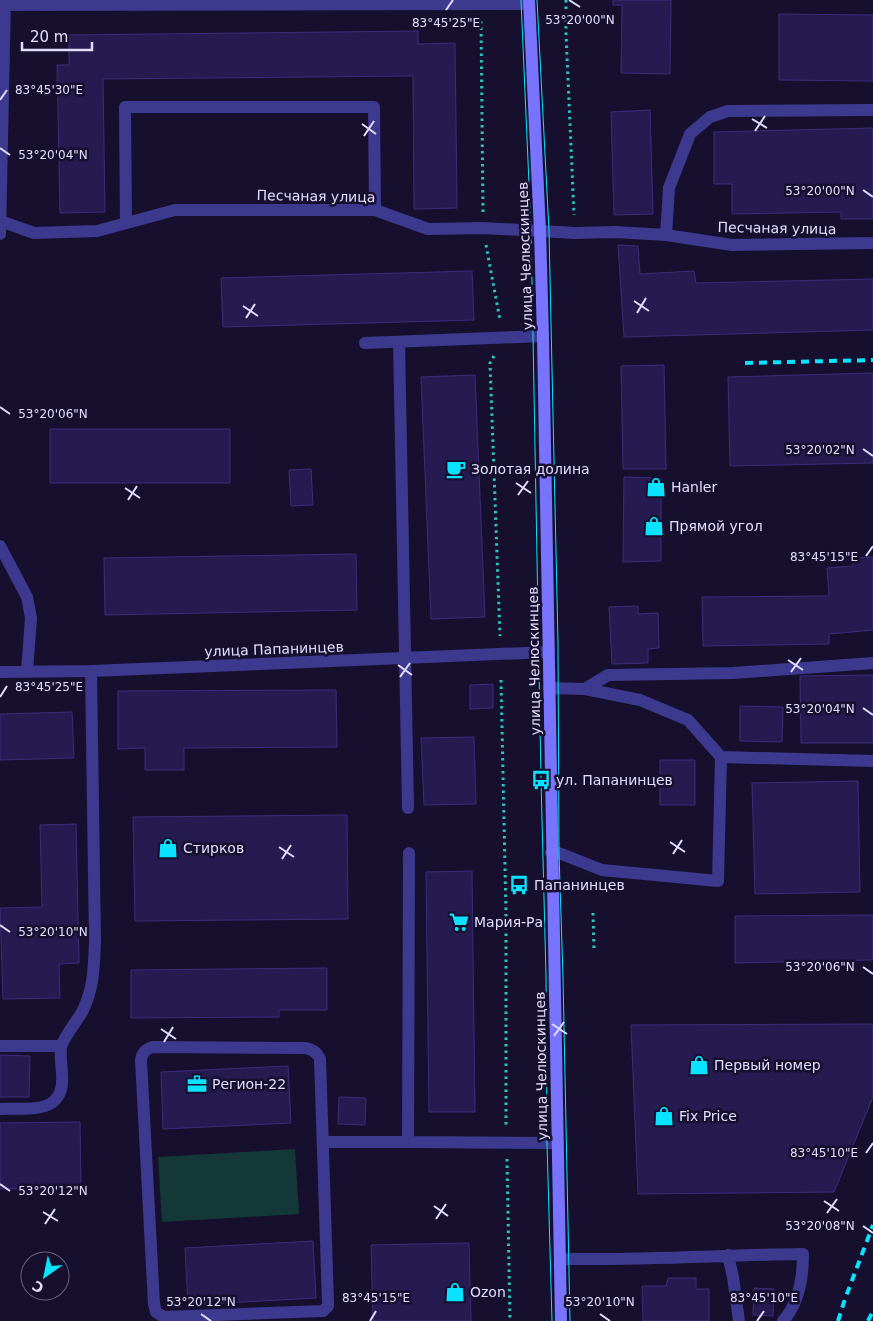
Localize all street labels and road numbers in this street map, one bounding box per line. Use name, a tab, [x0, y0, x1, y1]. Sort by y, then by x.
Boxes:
street label: улица Челюскинцев	[514, 181, 536, 331]
street label: Песчаная улица	[257, 187, 375, 205]
street label: Песчаная улица	[718, 219, 836, 237]
street label: улица Челюскинцев	[525, 587, 543, 735]
street label: улица Папанинцев	[204, 639, 344, 659]
street label: улица Челюскинцев	[532, 992, 550, 1140]

